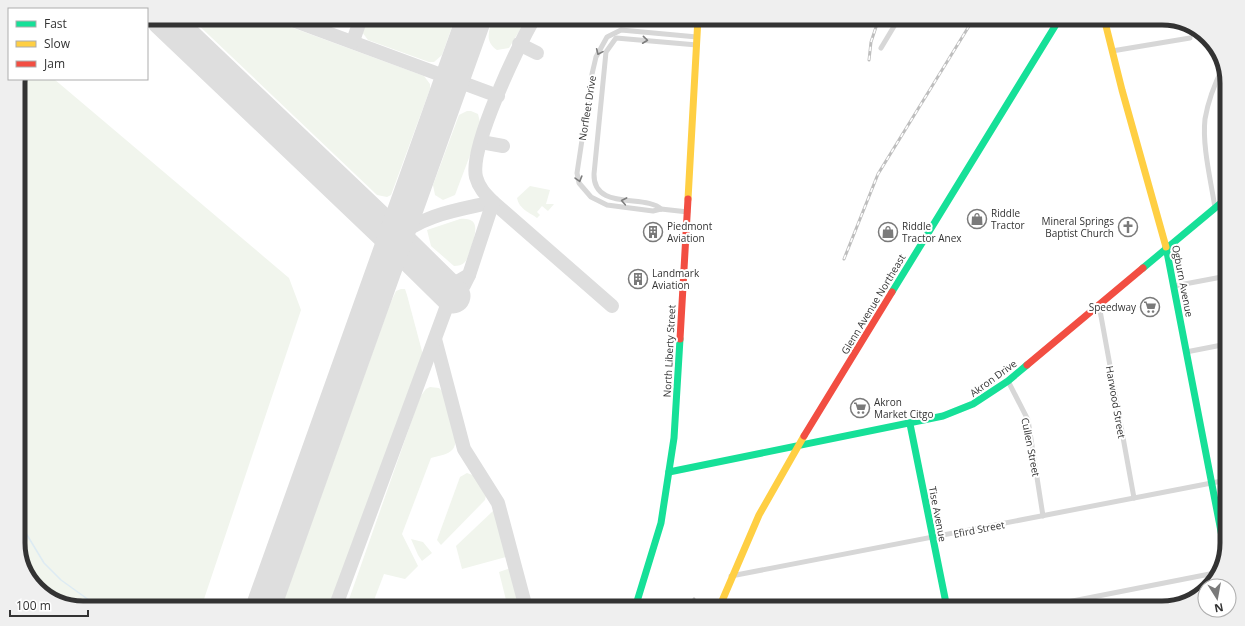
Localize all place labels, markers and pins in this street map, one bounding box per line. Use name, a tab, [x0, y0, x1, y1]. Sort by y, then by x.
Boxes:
place label: Riddle Tractor	[991, 206, 1025, 232]
shop icon: Riddle Tractor	[966, 208, 988, 230]
place label: Mineral Springs Baptist Church	[1041, 214, 1114, 240]
church icon: Mineral Springs Baptist Church	[1117, 216, 1139, 238]
place label: Piedmont Aviation	[667, 219, 713, 245]
place label: Riddle Tractor Anex	[902, 219, 962, 245]
building icon: Piedmont Aviation	[642, 221, 664, 243]
shop icon: Riddle Tractor Anex	[877, 221, 899, 243]
place label: Landmark Aviation	[652, 266, 700, 292]
building icon: Landmark Aviation	[627, 268, 649, 290]
supermarket icon: Speedway	[1139, 296, 1161, 318]
place label: Speedway	[1089, 300, 1137, 314]
place label: Akron Market Citgo	[874, 395, 934, 421]
supermarket icon: Akron Market Citgo	[849, 397, 871, 419]

